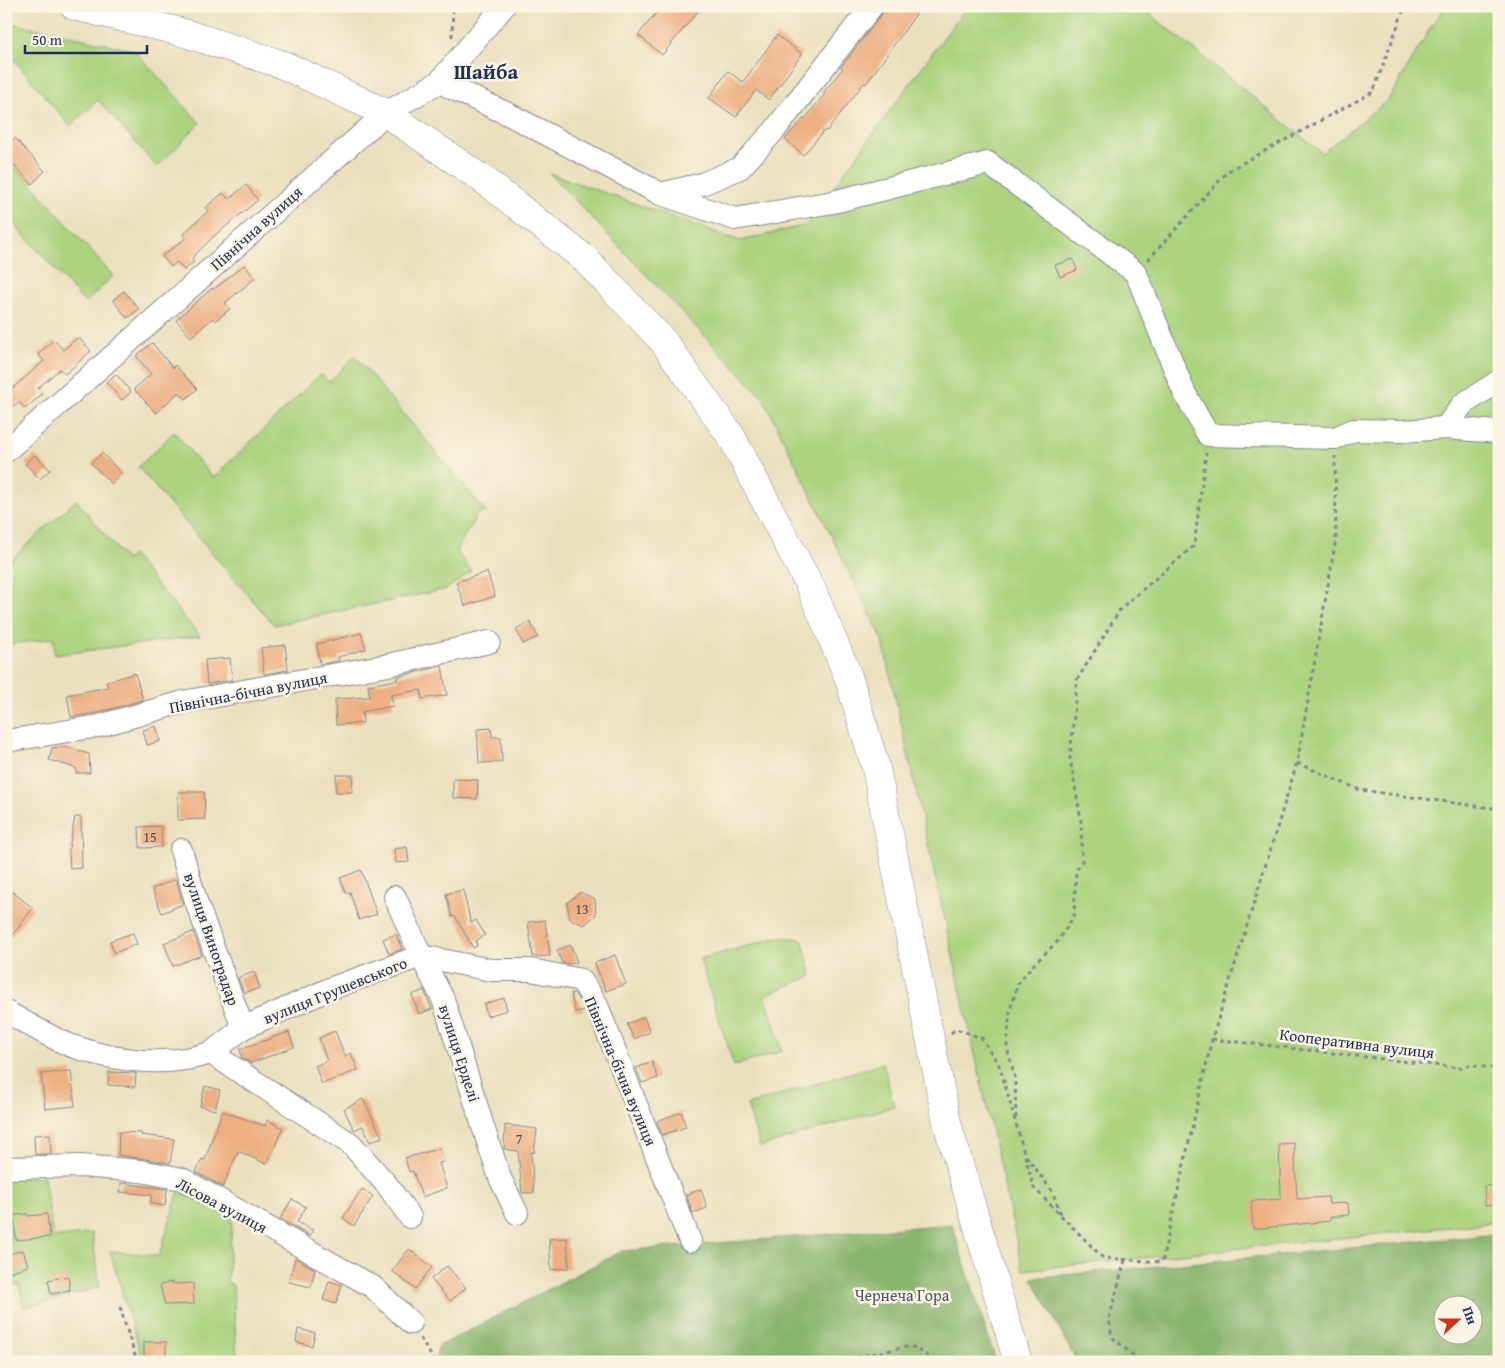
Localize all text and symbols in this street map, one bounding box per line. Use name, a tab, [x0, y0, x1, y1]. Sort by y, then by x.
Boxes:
scale bar	[25, 22, 148, 54]
text: 50 m	[32, 29, 63, 50]
district label: Шайба	[454, 56, 518, 87]
street label: Північна вулиця	[205, 180, 307, 276]
street label: Північна-бічна вулиця	[167, 665, 329, 719]
house number: 15	[143, 827, 157, 847]
street label: вулиця Виноградар	[178, 869, 246, 1009]
house number: 13	[575, 899, 589, 919]
street label: вулиця Грушевського	[260, 950, 410, 1030]
street label: Північна-бічна вулиця	[579, 992, 663, 1150]
street label: вулиця Ерделі	[433, 1001, 487, 1105]
street label: Кооперативна вулиця	[1278, 1022, 1436, 1064]
house number: 7	[516, 1129, 523, 1149]
street label: Лісова вулиця	[172, 1171, 272, 1239]
park label: Чернеча Гора	[855, 1283, 950, 1307]
north arrow	[1432, 1296, 1482, 1346]
text: Пн	[1458, 1303, 1483, 1328]

